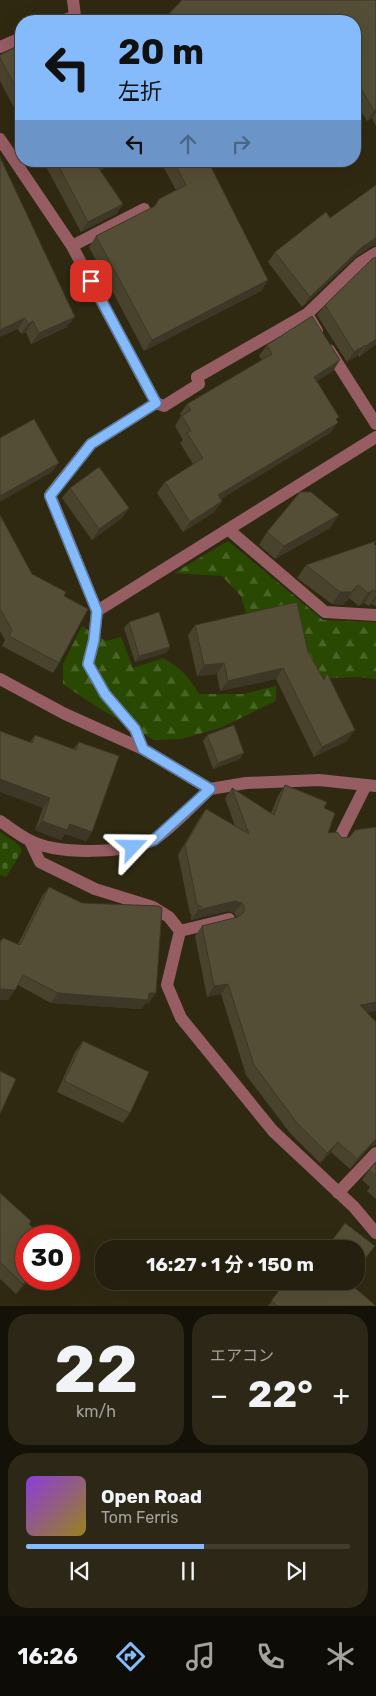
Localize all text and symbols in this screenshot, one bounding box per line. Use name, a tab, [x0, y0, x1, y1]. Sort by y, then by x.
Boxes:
text: 20 m	[118, 31, 204, 73]
icon: left	[35, 35, 100, 100]
text: 左折	[118, 78, 162, 105]
icon: left	[121, 130, 149, 158]
icon: ahead	[174, 130, 202, 158]
icon: right	[227, 130, 255, 158]
pin	[70, 260, 112, 302]
icon: arrive	[77, 267, 105, 295]
position arrow	[106, 820, 158, 872]
speed limit sign: 30	[15, 1225, 80, 1290]
text: 16:27 · 1 分 · 150 m	[146, 1253, 314, 1276]
text: 22	[54, 1331, 138, 1408]
text: エアコン	[210, 1346, 274, 1365]
text: 22°	[248, 1371, 313, 1417]
text: −	[210, 1379, 228, 1412]
text: +	[333, 1379, 350, 1412]
text: km/h	[76, 1402, 116, 1421]
text: Open Road	[101, 1485, 202, 1508]
text: Tom Ferris	[101, 1508, 178, 1527]
icon: previous	[66, 1557, 94, 1585]
icon: pause	[174, 1557, 202, 1585]
icon: next	[282, 1557, 310, 1585]
icon: directions	[113, 1639, 148, 1674]
icon: music	[183, 1639, 218, 1674]
icon: phone	[253, 1639, 288, 1674]
icon: climate	[323, 1639, 358, 1674]
text: 16:26	[18, 1643, 78, 1670]

